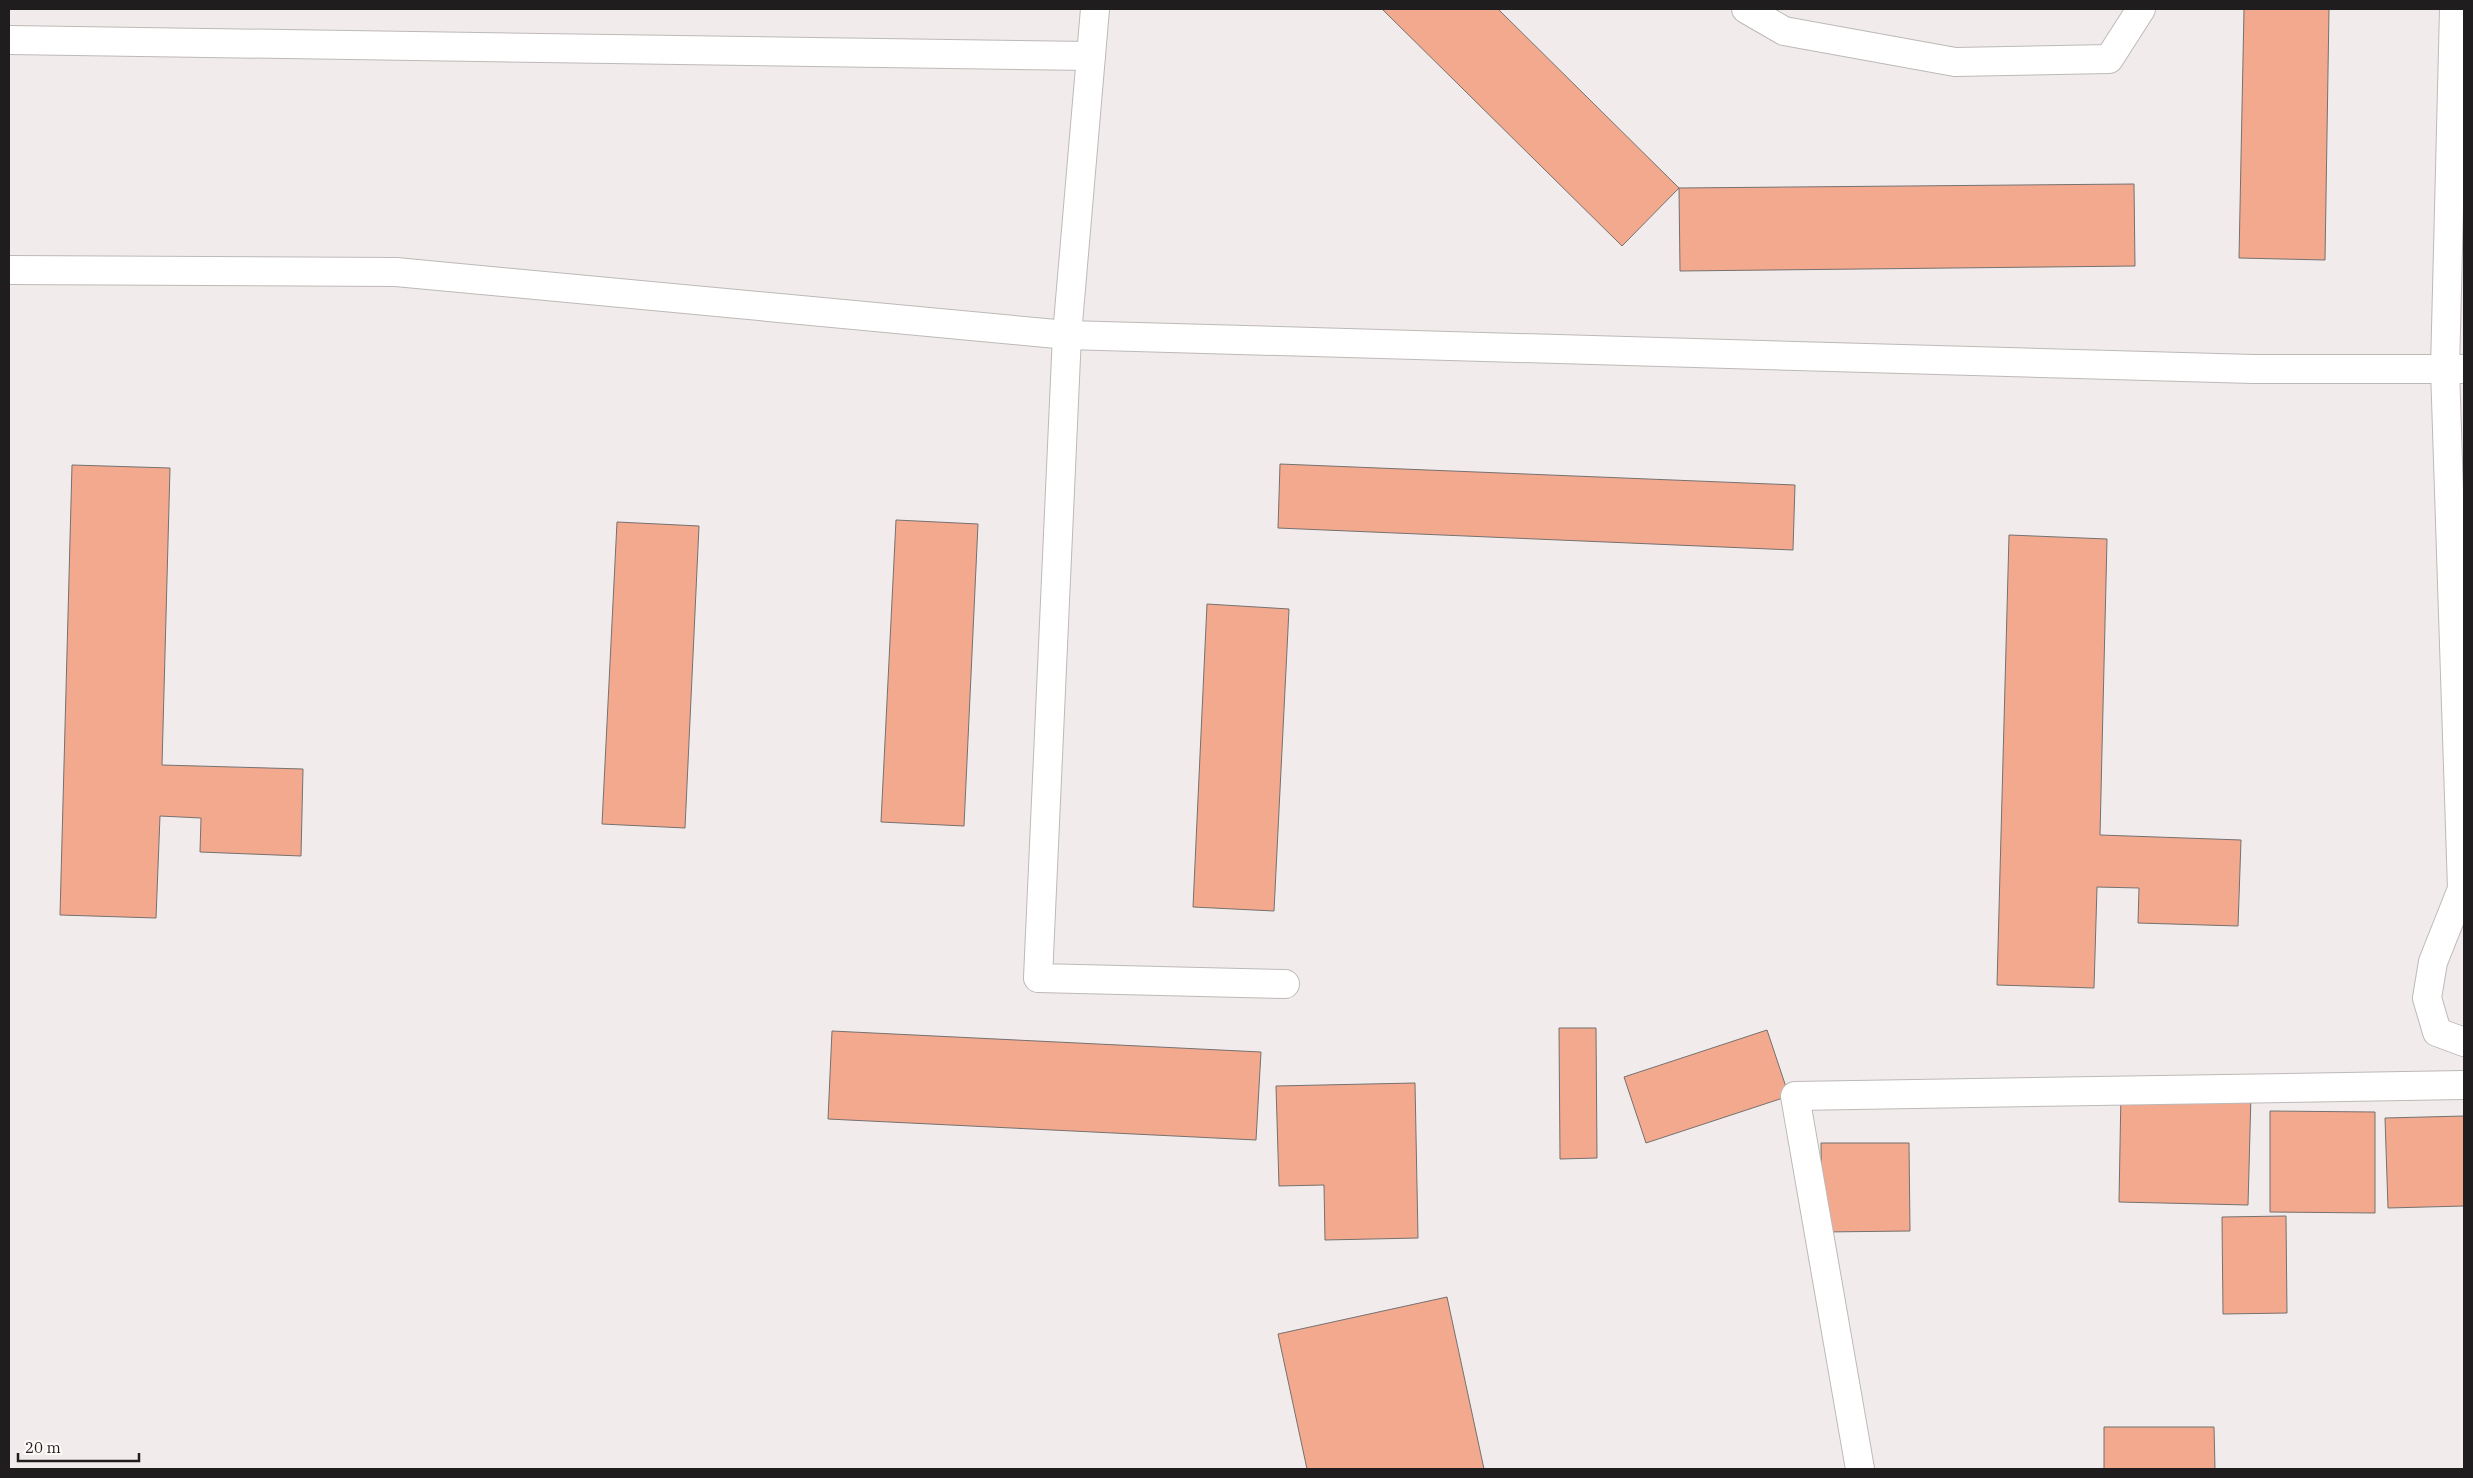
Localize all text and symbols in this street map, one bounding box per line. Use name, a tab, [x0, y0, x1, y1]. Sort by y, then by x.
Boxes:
scale bar	[18, 1430, 139, 1462]
text: 20 m	[25, 1438, 61, 1457]

